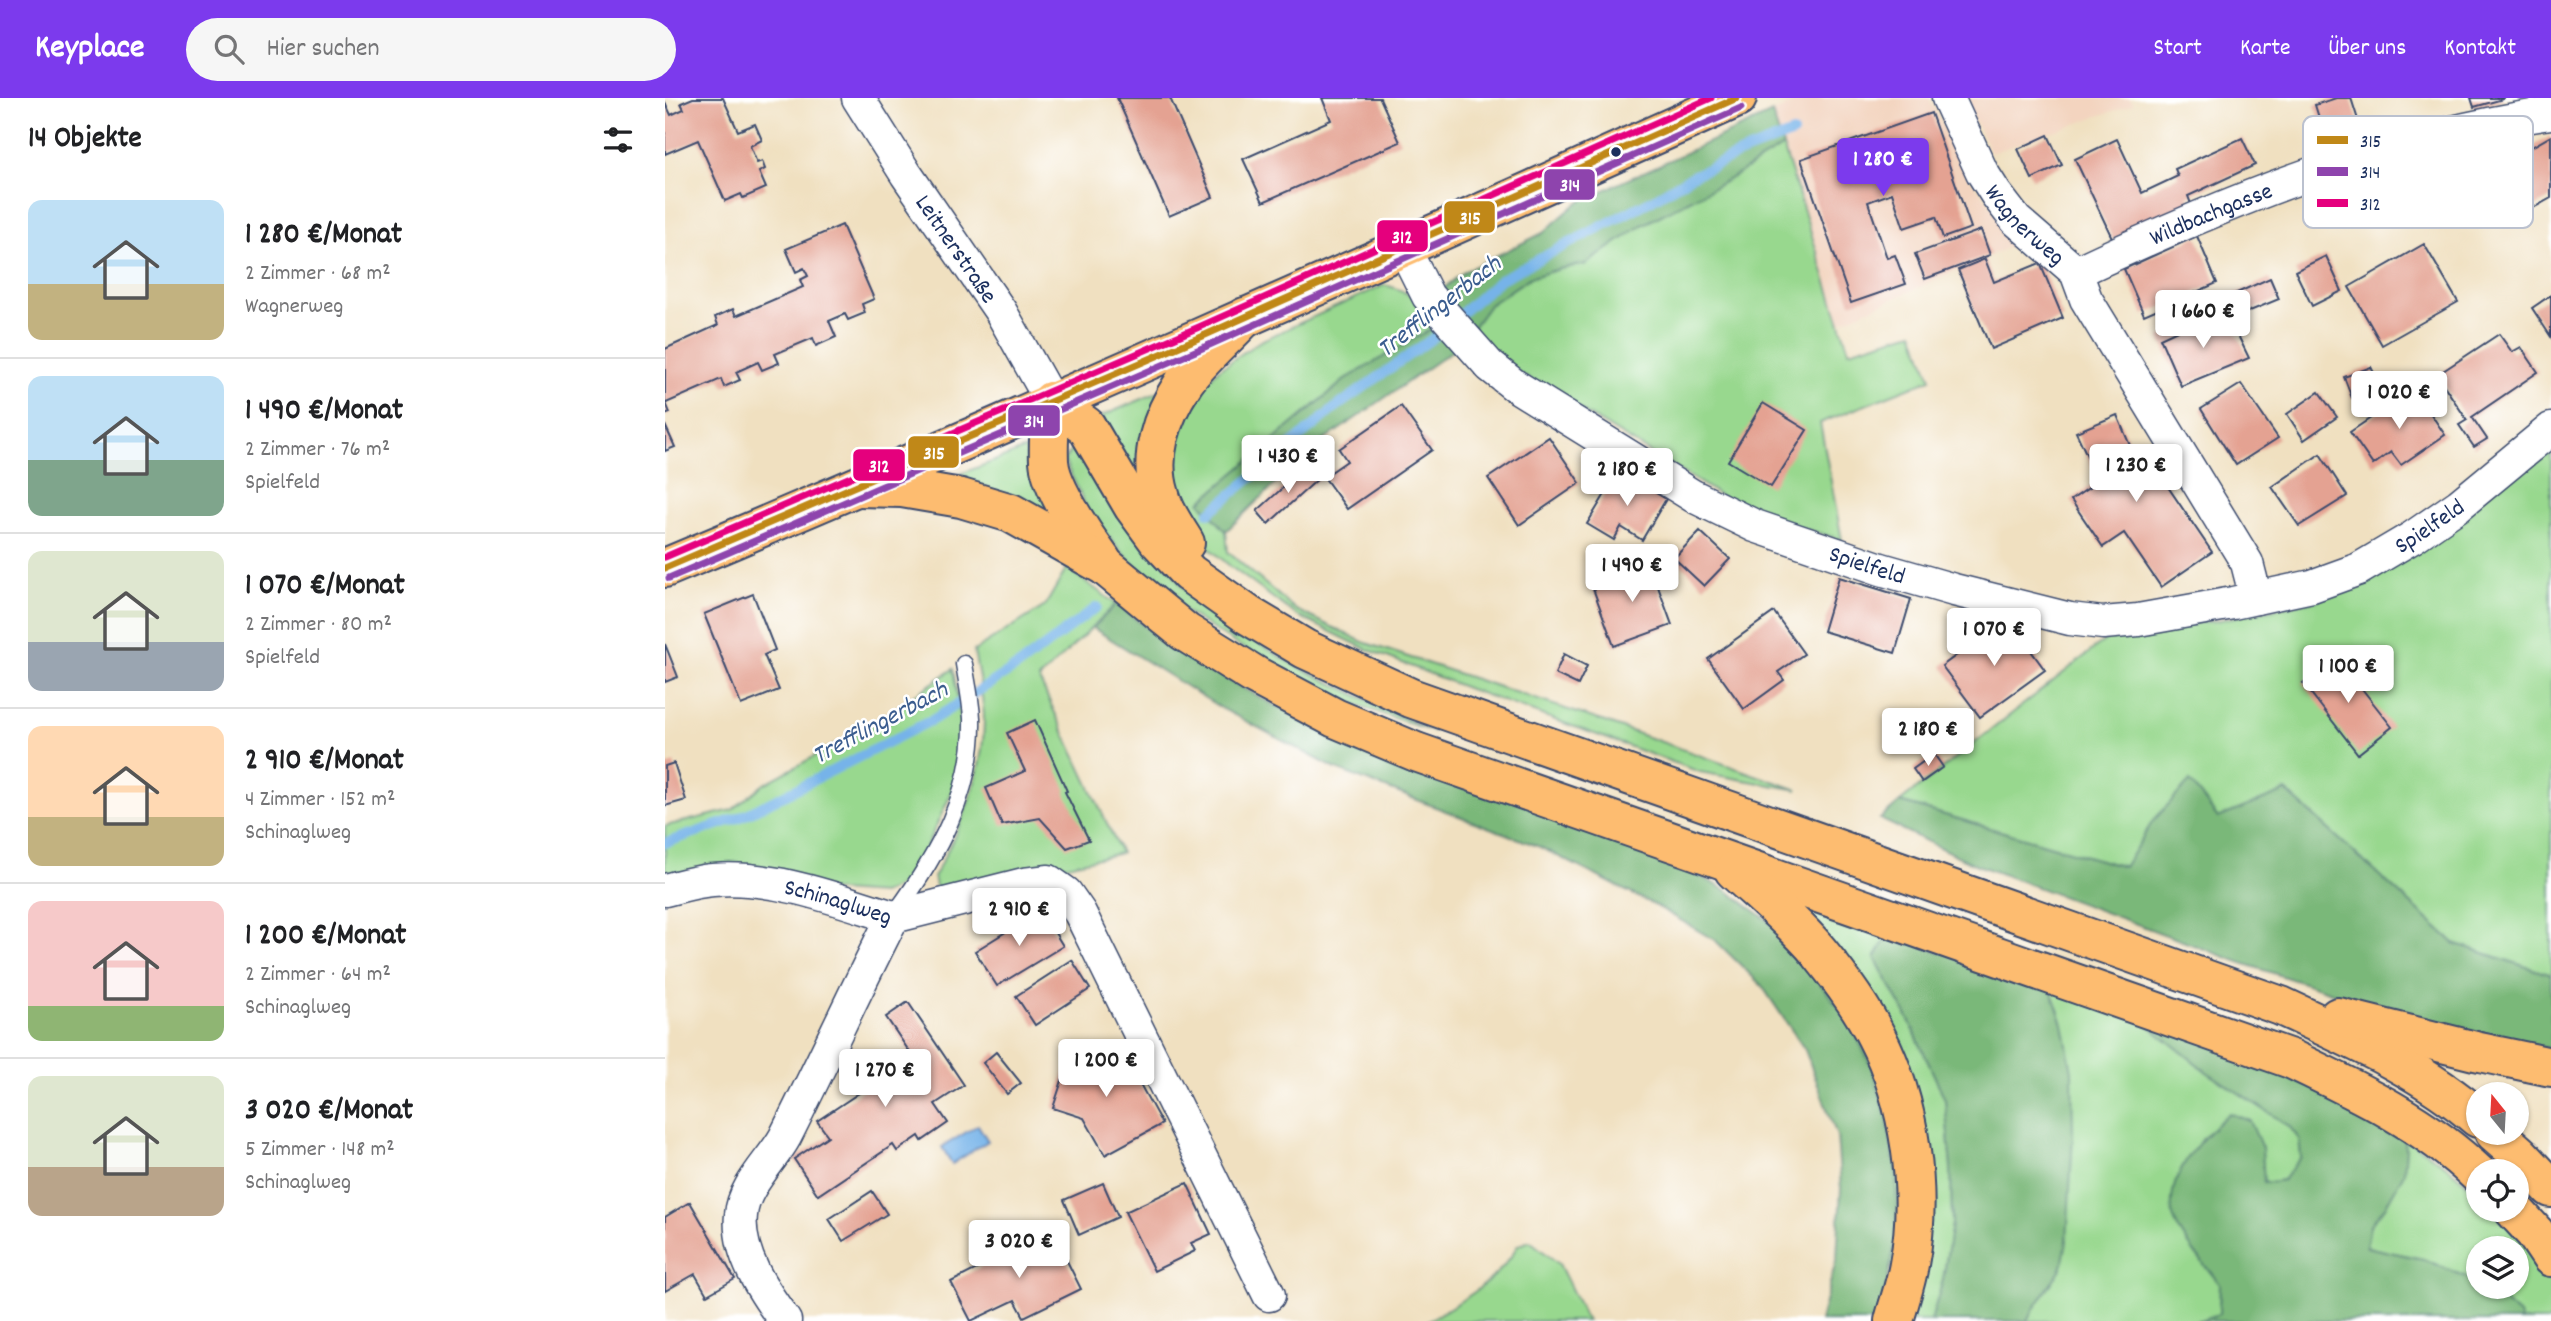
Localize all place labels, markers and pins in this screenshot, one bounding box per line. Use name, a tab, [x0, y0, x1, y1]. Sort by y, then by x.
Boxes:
pin: 1 280 €	[1818, 139, 1948, 198]
unlabelled marker	[1609, 145, 1623, 159]
pin: 1 660 €	[2138, 290, 2268, 350]
pin: 1 020 €	[2334, 372, 2464, 431]
pin: 1 430 €	[1223, 436, 1353, 495]
pin: 1 230 €	[2071, 444, 2201, 504]
pin: 2 180 €	[1562, 448, 1692, 508]
pin: 1 490 €	[1567, 545, 1697, 604]
pin: 1 070 €	[1929, 608, 2059, 668]
pin: 1 100 €	[2283, 646, 2413, 705]
pin: 2 180 €	[1863, 708, 1993, 768]
pin: 2 910 €	[954, 888, 1084, 948]
pin: 1 200 €	[1041, 1040, 1171, 1099]
pin: 1 270 €	[820, 1049, 950, 1109]
pin: 3 020 €	[954, 1220, 1084, 1280]

